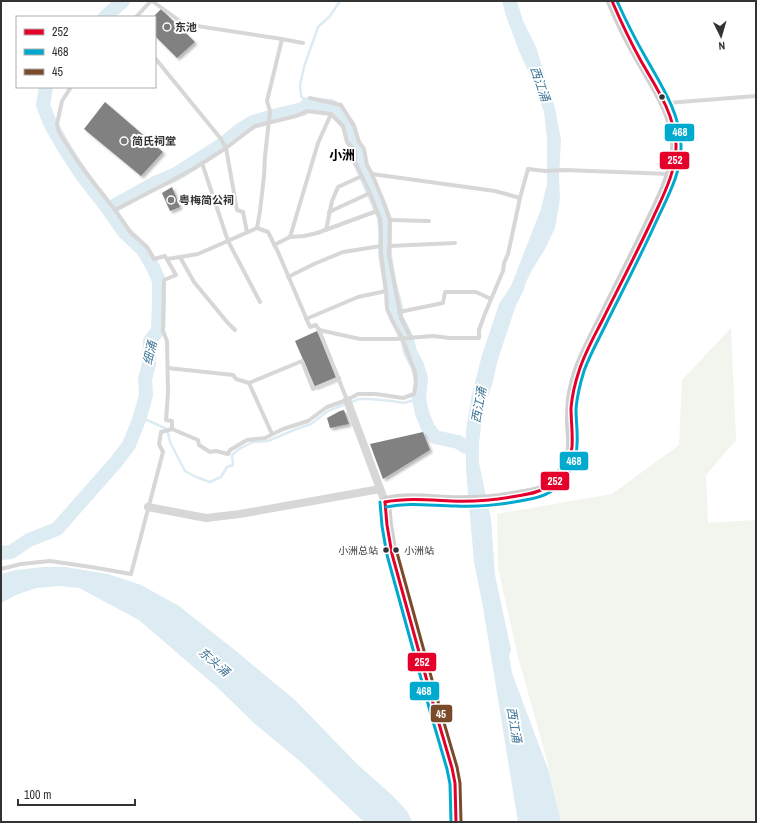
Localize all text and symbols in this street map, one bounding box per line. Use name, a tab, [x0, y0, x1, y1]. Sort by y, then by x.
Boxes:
legend	[16, 16, 156, 88]
north arrow	[701, 16, 741, 56]
place label: 东池	[175, 20, 197, 34]
marker: 东池	[162, 22, 172, 32]
text: 252	[52, 24, 68, 40]
text: N	[718, 39, 726, 53]
text: 468	[52, 44, 68, 60]
text: 45	[52, 64, 63, 80]
water label: 西江涌	[527, 64, 554, 106]
unlabelled marker	[657, 92, 667, 102]
line badge: 468	[664, 123, 695, 142]
text: 468	[672, 125, 688, 139]
place label: 简氏祠堂	[132, 134, 176, 148]
marker: 简氏祠堂	[119, 136, 129, 146]
district label: 小洲	[329, 147, 355, 164]
line badge: 252	[659, 151, 690, 170]
text: 252	[667, 153, 683, 167]
place label: 粤梅简公祠	[179, 193, 234, 207]
marker: 粤梅简公祠	[166, 195, 176, 205]
water label: 细涌	[140, 338, 161, 366]
water label: 西江涌	[468, 384, 490, 424]
line badge: 468	[559, 451, 589, 471]
text: 468	[566, 454, 582, 468]
line badge: 252	[540, 471, 570, 491]
text: 252	[547, 474, 563, 488]
place label: 小洲总站	[338, 544, 378, 557]
place label: 小洲站	[404, 544, 434, 557]
marker: 小洲总站	[381, 545, 391, 555]
marker: 小洲站	[391, 545, 401, 555]
water label: 东头涌	[195, 644, 234, 681]
line badge: 252	[407, 652, 437, 672]
text: 252	[414, 655, 430, 669]
line badge: 468	[409, 681, 440, 701]
text: 468	[416, 684, 432, 698]
line badge: 45	[430, 704, 453, 723]
water label: 西江涌	[503, 706, 525, 746]
text: 45	[436, 707, 446, 721]
scale bar	[18, 781, 135, 807]
text: 100 m	[24, 787, 51, 803]

